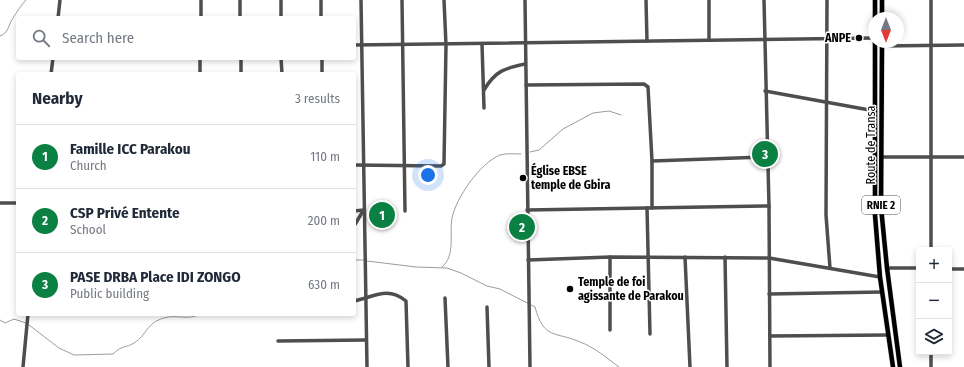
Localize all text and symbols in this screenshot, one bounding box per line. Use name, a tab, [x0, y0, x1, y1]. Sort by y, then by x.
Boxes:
north arrow	[868, 12, 904, 48]
search box	[16, 16, 356, 60]
icon: search	[30, 27, 52, 49]
text: Search here	[62, 29, 134, 47]
place label: ANPE	[824, 31, 851, 45]
marker: ANPE	[854, 33, 864, 43]
text: Nearby	[32, 88, 83, 109]
text: 3 results	[295, 91, 340, 106]
street label: Route de Transa	[864, 106, 878, 184]
pin: 3	[752, 139, 778, 169]
text: Famille ICC Parakou	[70, 140, 191, 158]
text: 1	[42, 149, 48, 164]
text: 110 m	[310, 149, 340, 164]
text: Church	[70, 158, 107, 173]
place label: Église EBSE temple de Gbira	[531, 162, 610, 192]
your location	[418, 165, 438, 185]
marker: Église EBSE temple de Gbira	[518, 173, 528, 183]
road number: RNIE 2	[862, 196, 900, 214]
pin: 1	[369, 200, 395, 230]
text: CSP Privé Entente	[70, 204, 180, 222]
pin: 2	[509, 212, 535, 242]
text: 2	[42, 213, 48, 228]
text: 200 m	[308, 213, 340, 228]
text: School	[70, 222, 106, 237]
map controls	[916, 247, 952, 355]
button: +	[916, 247, 952, 283]
text: PASE DRBA Place IDI ZONGO	[70, 268, 241, 286]
place label: Temple de foi agissante de Parakou	[578, 275, 684, 303]
text: 3	[42, 277, 48, 292]
text: 630 m	[308, 277, 340, 292]
button: −	[916, 283, 952, 319]
marker: Temple de foi agissante de Parakou	[565, 284, 575, 294]
text: Public building	[70, 286, 149, 301]
button: layers	[916, 319, 952, 355]

